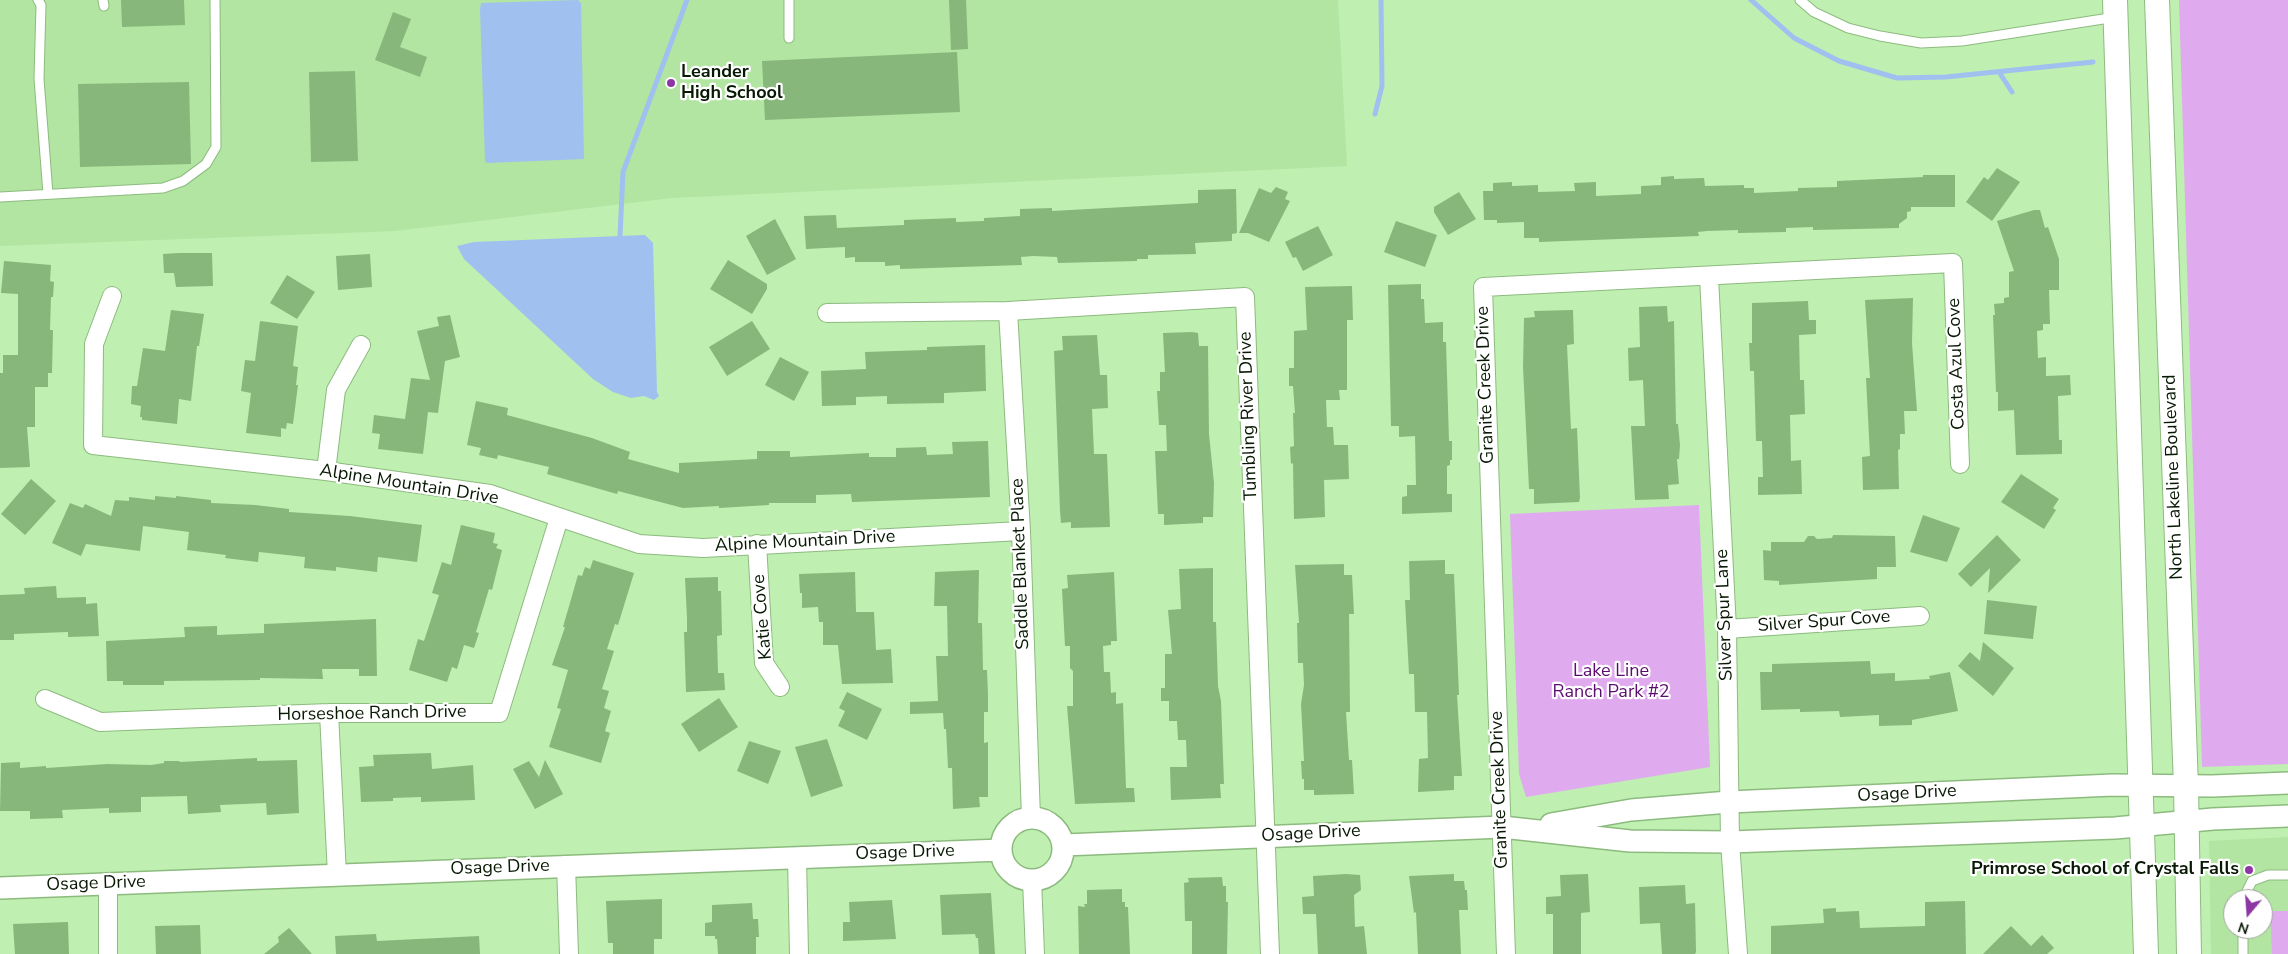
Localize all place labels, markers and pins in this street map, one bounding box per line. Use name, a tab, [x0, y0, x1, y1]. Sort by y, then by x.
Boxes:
place label: Leander High School	[681, 62, 783, 104]
marker: Leander High School	[665, 77, 677, 89]
place label: Primrose School of Crystal Falls	[1971, 859, 2239, 881]
marker: Primrose School of Crystal Falls	[2243, 864, 2255, 876]

